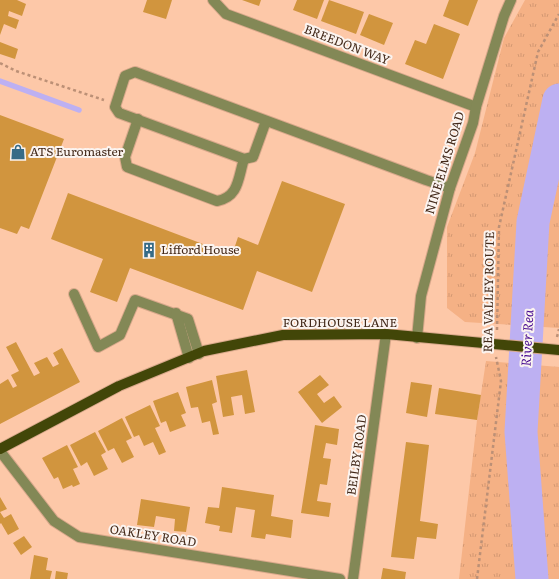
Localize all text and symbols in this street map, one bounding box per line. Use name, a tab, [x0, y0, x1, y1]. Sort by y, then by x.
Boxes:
street label: BREEDON WAY	[302, 19, 393, 69]
street label: NINE ELMS ROAD	[420, 109, 468, 216]
place label: ATS Euromaster	[30, 142, 124, 160]
shop icon: ATS Euromaster	[9, 143, 27, 161]
street label: REA VALLEY ROUTE	[478, 231, 498, 353]
place label: Lifford House	[161, 240, 240, 258]
building icon: Lifford House	[140, 241, 158, 259]
water label: River Rea	[516, 309, 538, 367]
street label: FORDHOUSE LANE	[283, 313, 398, 331]
street label: BEILBY ROAD	[341, 413, 371, 496]
street label: OAKLEY ROAD	[109, 519, 198, 551]

